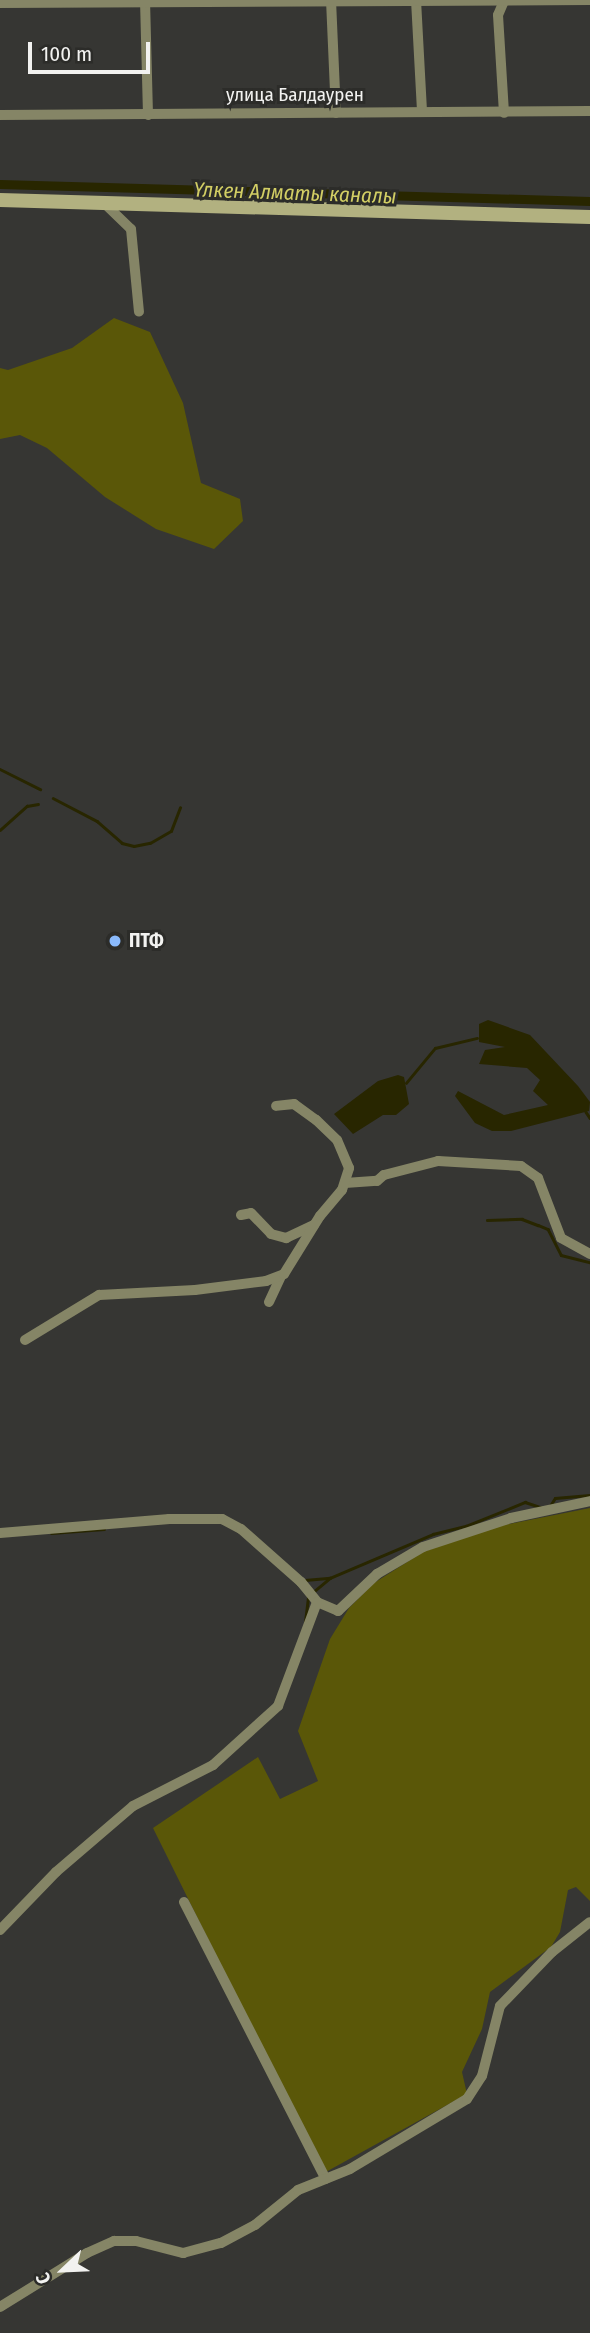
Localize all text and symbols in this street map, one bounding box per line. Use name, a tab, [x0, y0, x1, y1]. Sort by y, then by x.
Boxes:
scale bar	[32, 28, 154, 72]
text: 100 m	[41, 41, 92, 67]
street label: улица Балдаурен	[226, 84, 364, 106]
water label: Үлкен Алматы каналы	[193, 177, 397, 209]
place label: ПТФ	[129, 930, 164, 952]
marker: ПТФ	[107, 933, 123, 949]
north arrow	[28, 2235, 98, 2305]
text: С	[31, 2269, 56, 2287]

